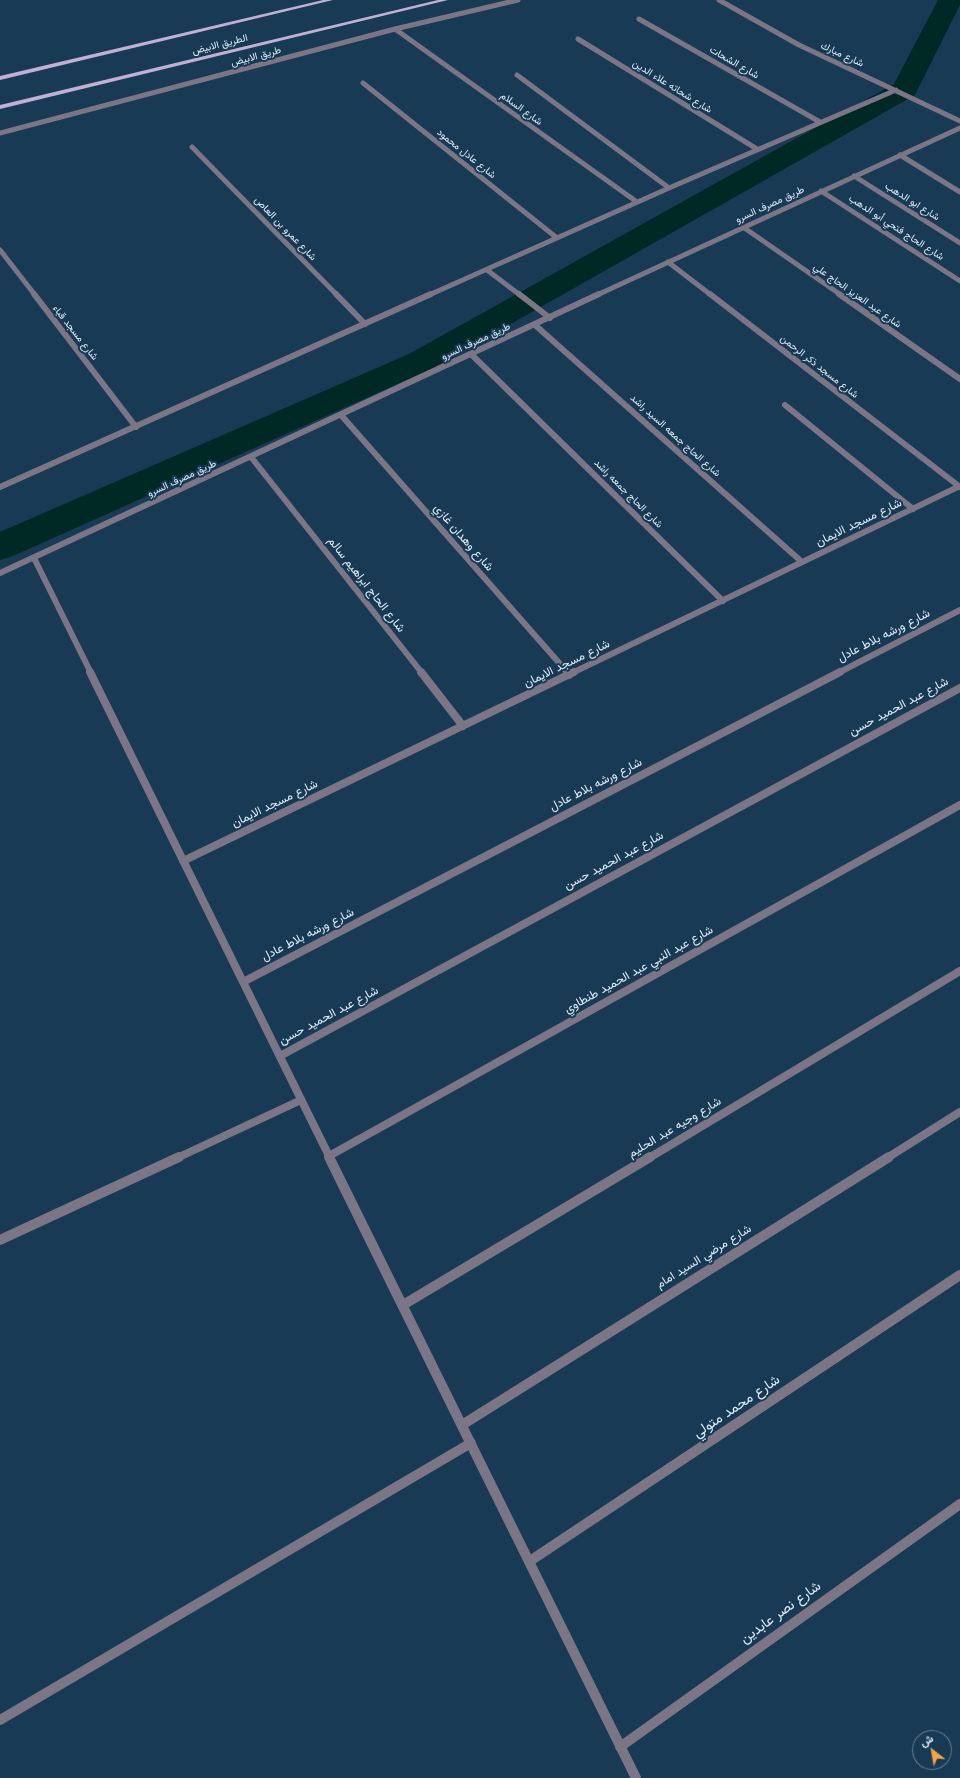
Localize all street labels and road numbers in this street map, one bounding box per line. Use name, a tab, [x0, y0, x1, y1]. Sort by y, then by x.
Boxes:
street label: الطريق الابيض	[191, 32, 249, 58]
street label: شارع مبارك	[819, 40, 865, 70]
street label: شارع الشحات	[707, 44, 761, 82]
street label: طريق الابيض	[230, 45, 282, 69]
street label: شارع شحاته علاء الدين	[630, 58, 714, 116]
street label: شارع السلام	[498, 90, 544, 128]
street label: شارع عادل محمود	[434, 127, 498, 181]
street label: شارع ابو الدهب	[882, 180, 942, 224]
street label: طريق مصرف السرو	[734, 184, 806, 226]
street label: شارع الحاج فتحي أبو الدهب	[846, 193, 946, 263]
street label: شارع عمرو بن العاص	[251, 194, 319, 264]
street label: شارع عبد العزيز الحاج علي	[811, 261, 903, 331]
street label: شارع مسجد قباء	[50, 303, 100, 363]
street label: طريق مصرف السرو	[440, 321, 512, 363]
street label: شارع مسجد ذكر الرحمن	[778, 333, 860, 401]
street label: شارع الحاج جمعه السيد راشد	[627, 392, 723, 480]
street label: شارع الحاج جمعه راشد	[591, 457, 665, 531]
street label: طريق مصرف السرو	[146, 458, 218, 500]
street label: شارع مسجد الايمان	[814, 496, 904, 550]
street label: شارع وهدان غازي	[430, 501, 496, 575]
street label: شارع الحاج ابراهيم سالم	[324, 534, 408, 636]
street label: شارع ورشه بلاط عادل	[835, 607, 933, 665]
street label: شارع مسجد الايمان	[522, 637, 612, 691]
street label: شارع عبد الحميد حسن	[847, 675, 951, 739]
street label: شارع ورشه بلاط عادل	[547, 756, 645, 814]
street label: شارع مسجد الايمان	[230, 777, 320, 831]
street label: شارع عبد الحميد حسن	[562, 829, 666, 893]
street label: شارع ورشه بلاط عادل	[259, 906, 357, 964]
street label: شارع عبد النبي عبد الحميد طنطاوي	[562, 923, 716, 1017]
street label: شارع عبد الحميد حسن	[277, 984, 381, 1048]
street label: شارع وجيه عبد الحليم	[626, 1095, 724, 1161]
street label: شارع مرضي السيد امام	[654, 1222, 754, 1292]
street label: شارع محمد متولي	[690, 1372, 784, 1442]
street label: شارع نصر عابدين	[737, 1578, 825, 1648]

